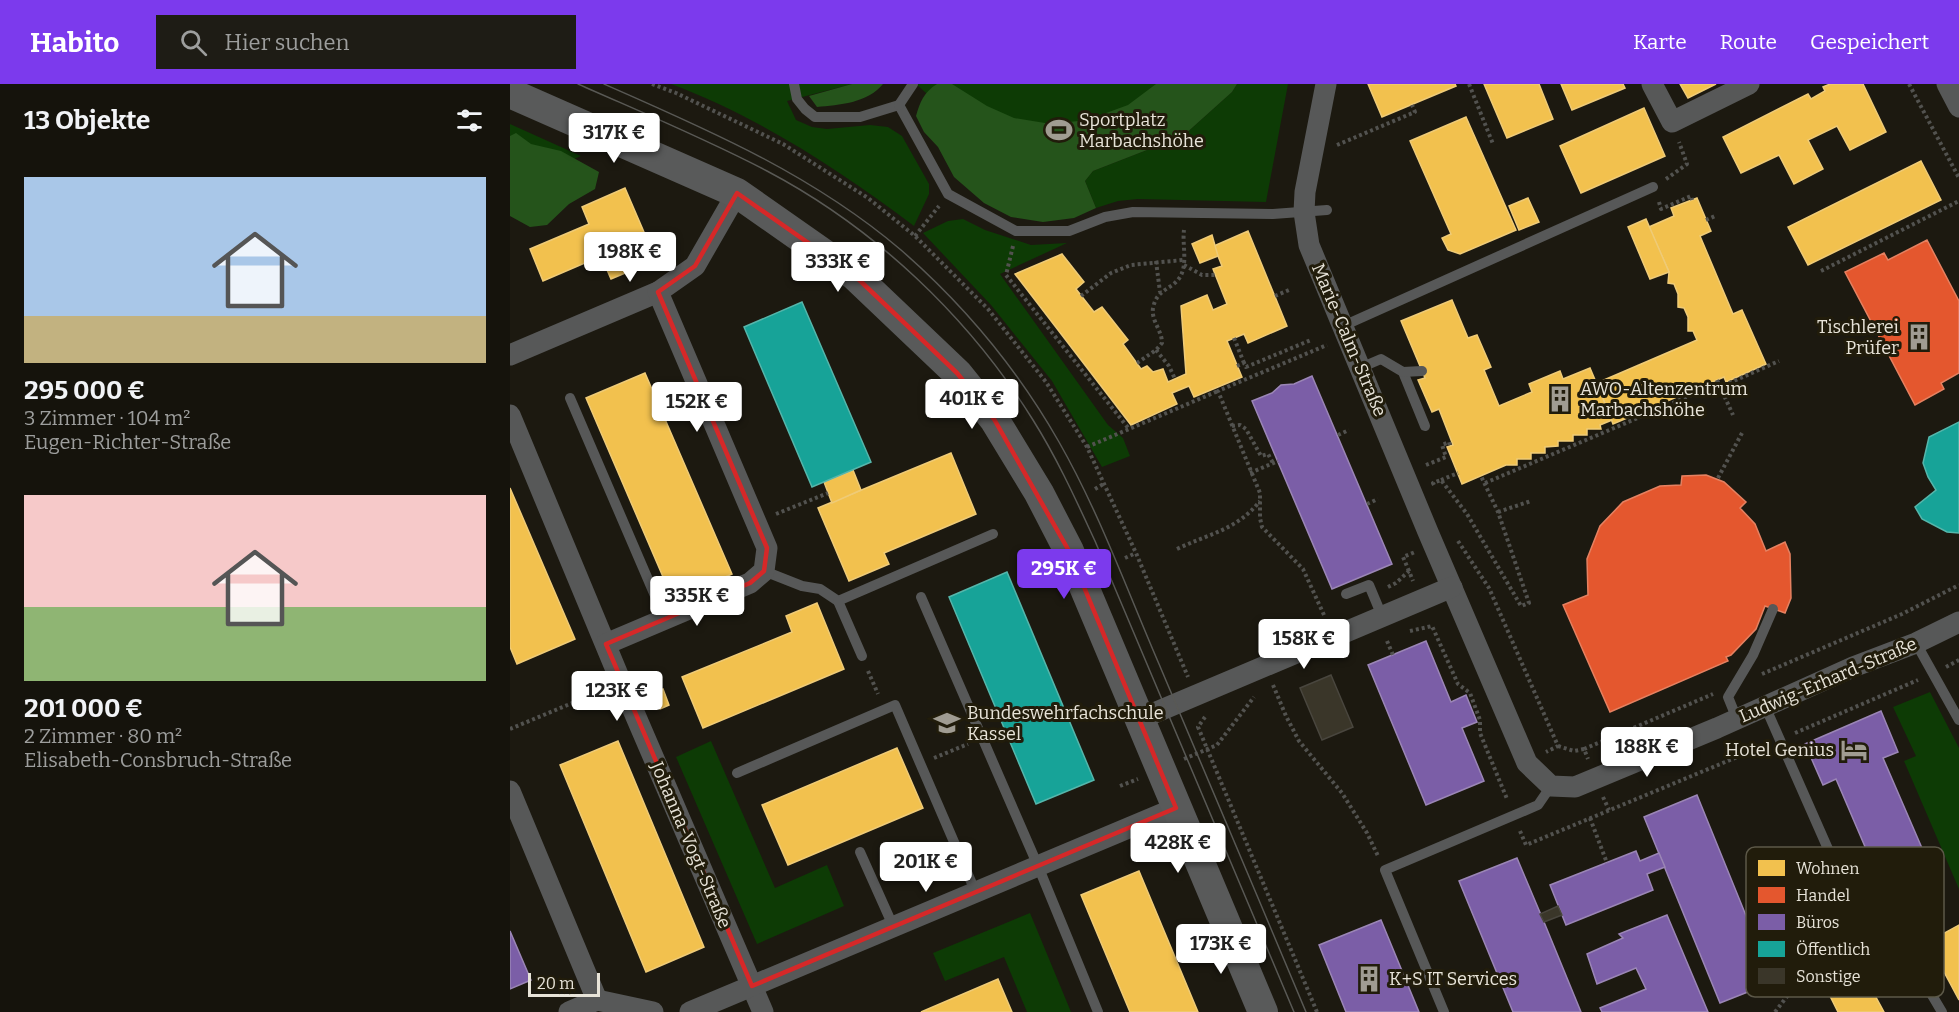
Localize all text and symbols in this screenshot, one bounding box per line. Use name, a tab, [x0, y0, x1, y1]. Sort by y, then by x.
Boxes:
search box	[156, 15, 576, 69]
text: Habito	[30, 26, 120, 59]
icon: search	[177, 26, 210, 59]
text: Hier suchen	[225, 29, 349, 56]
text: Karte	[1633, 29, 1687, 55]
text: Route	[1720, 29, 1777, 55]
text: Gespeichert	[1810, 29, 1929, 55]
icon: filters	[453, 104, 486, 137]
text: 13 Objekte	[24, 105, 150, 136]
place label: Sportplatz Marbachshöhe	[1079, 109, 1204, 152]
pin: 317K €	[565, 113, 663, 164]
sports icon: Sportplatz Marbachshöhe	[1044, 115, 1074, 145]
text: 317K €	[583, 120, 645, 144]
icon: home	[201, 216, 309, 324]
pin: 198K €	[581, 232, 679, 283]
text: 198K €	[598, 239, 662, 263]
pin: 333K €	[789, 242, 887, 293]
text: 333K €	[805, 249, 871, 273]
street label: Marie-Calm-Straße	[1307, 260, 1391, 420]
place label: Tischlerei Prüfer	[1817, 316, 1899, 359]
building icon: Tischlerei Prüfer	[1904, 322, 1934, 352]
text: 295 000 €	[24, 375, 145, 406]
place label: AWO-Altenzentrum Marbachshöhe	[1580, 378, 1748, 421]
pin: 401K €	[923, 379, 1021, 430]
pin: 152K €	[648, 382, 746, 433]
building icon: AWO-Altenzentrum Marbachshöhe	[1545, 384, 1575, 414]
text: 401K €	[939, 386, 1005, 410]
text: 152K €	[666, 389, 728, 413]
text: 3 Zimmer · 104 m²	[24, 406, 190, 430]
text: Eugen-Richter-Straße	[24, 430, 231, 454]
icon: home	[201, 534, 309, 642]
pin: 295K €	[1015, 549, 1113, 600]
text: 295K €	[1031, 556, 1097, 580]
pin: 335K €	[648, 576, 746, 627]
text: 335K €	[664, 583, 730, 607]
pin: 158K €	[1255, 619, 1353, 670]
text: 158K €	[1272, 626, 1336, 650]
street label: Ludwig-Erhard-Straße	[1736, 633, 1920, 727]
pin: 123K €	[568, 671, 666, 722]
text: 123K €	[586, 678, 648, 702]
text: 201 000 €	[24, 693, 143, 724]
place label: Bundeswehrfachschule Kassel	[967, 702, 1164, 745]
school or university icon: Bundeswehrfachschule Kassel	[932, 708, 962, 738]
text: 2 Zimmer · 80 m²	[24, 724, 182, 748]
pin: 188K €	[1598, 727, 1696, 778]
text: 188K €	[1615, 734, 1679, 758]
hotel icon: Hotel Genius	[1839, 735, 1869, 765]
place label: Hotel Genius	[1725, 739, 1834, 761]
text: Elisabeth-Consbruch-Straße	[24, 748, 292, 772]
street label: Johanna-Vogt-Straße	[646, 757, 736, 932]
pin: 428K €	[1129, 823, 1227, 874]
text: 428K €	[1145, 830, 1211, 854]
pin: 201K €	[877, 842, 975, 893]
legend	[1746, 847, 1944, 997]
text: 201K €	[894, 849, 958, 873]
text: Wohnen	[1796, 859, 1859, 878]
text: Handel	[1796, 886, 1851, 905]
text: Büros	[1796, 913, 1840, 932]
pin: 173K €	[1172, 924, 1270, 975]
text: 173K €	[1190, 931, 1252, 955]
text: Öffentlich	[1796, 940, 1870, 959]
building icon: K+S IT Services	[1354, 964, 1384, 994]
text: Sonstige	[1796, 967, 1860, 986]
place label: K+S IT Services	[1389, 968, 1517, 990]
scale bar	[528, 970, 600, 998]
text: 20 m	[537, 974, 574, 993]

